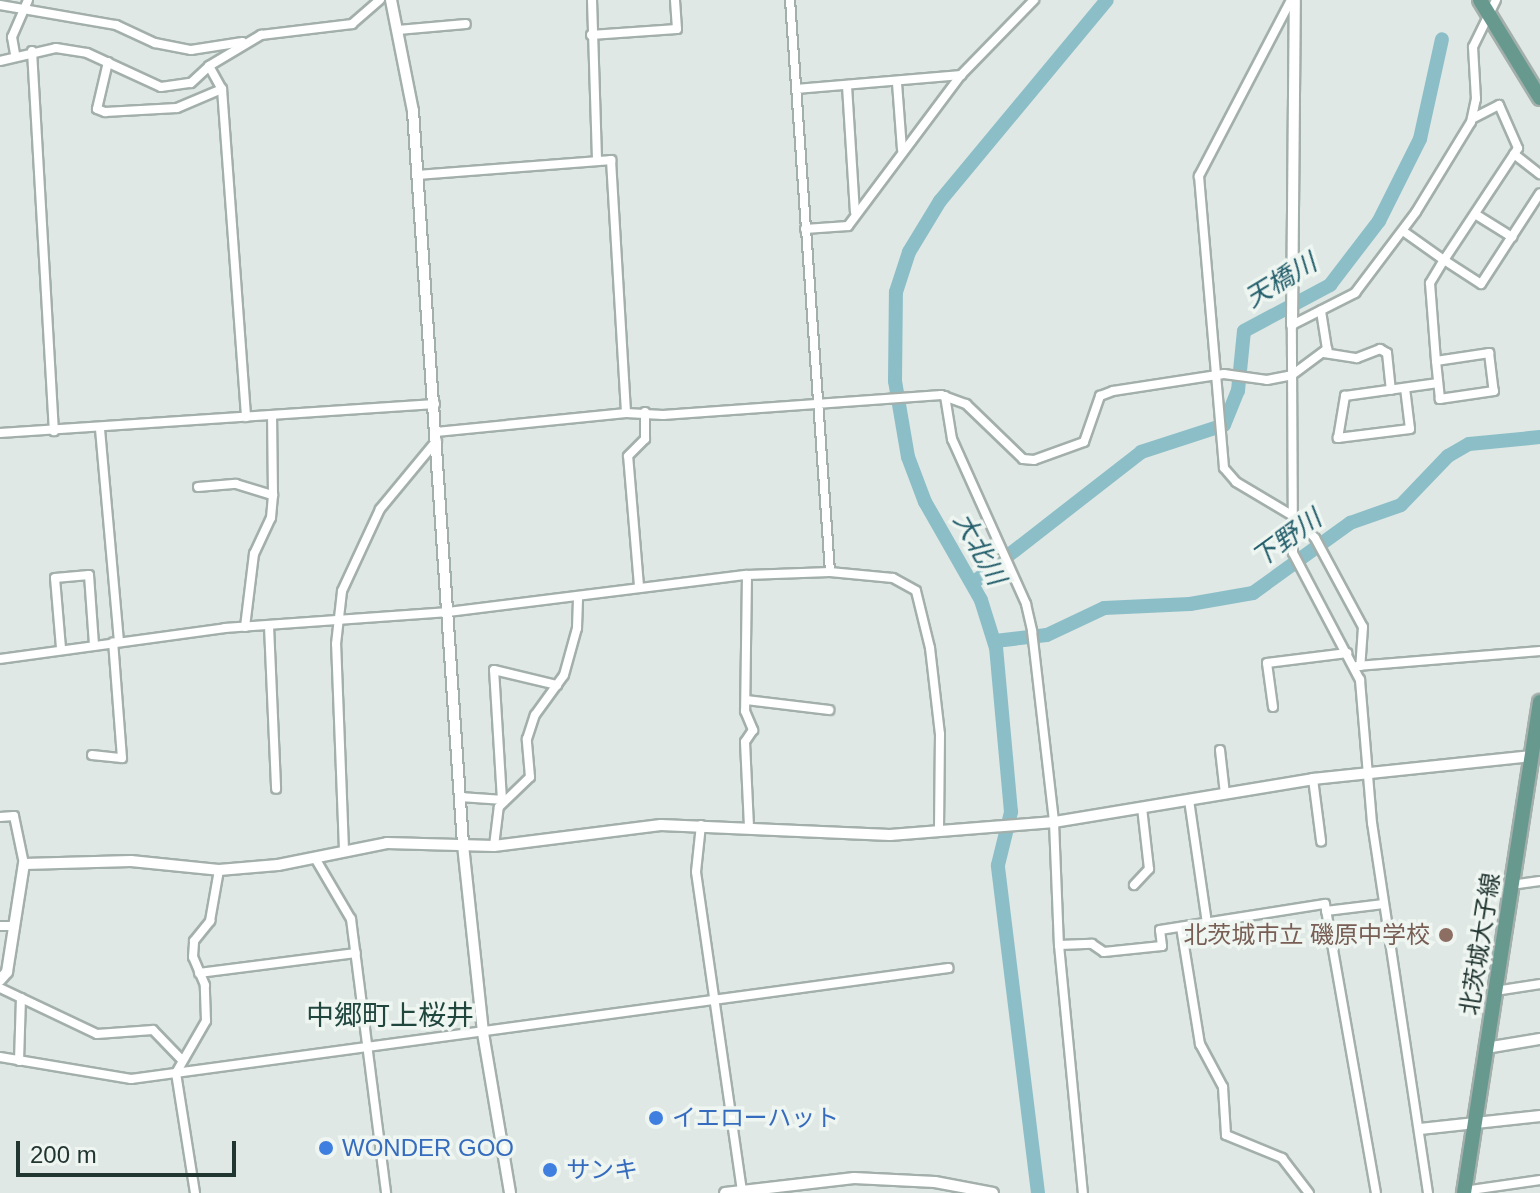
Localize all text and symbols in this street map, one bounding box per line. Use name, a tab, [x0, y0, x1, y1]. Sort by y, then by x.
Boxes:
water label: 天橋川	[1240, 248, 1322, 314]
water label: 下野川	[1246, 503, 1328, 575]
water label: 大北川	[946, 507, 1012, 591]
street label: 北茨城大子線	[1455, 871, 1505, 1017]
place label: 北茨城市立 磯原中学校	[1183, 921, 1430, 949]
marker: 北茨城市立 磯原中学校	[1437, 926, 1455, 944]
district label: 中郷町上桜井	[306, 999, 474, 1033]
place label: イエローハット	[672, 1104, 840, 1132]
marker: イエローハット	[647, 1109, 665, 1127]
scale bar	[20, 1125, 240, 1175]
place label: WONDER GOO	[342, 1134, 514, 1162]
marker: WONDER GOO	[317, 1139, 335, 1157]
text: 200 m	[30, 1141, 97, 1168]
place label: サンキ	[566, 1156, 638, 1184]
marker: サンキ	[541, 1161, 559, 1179]

